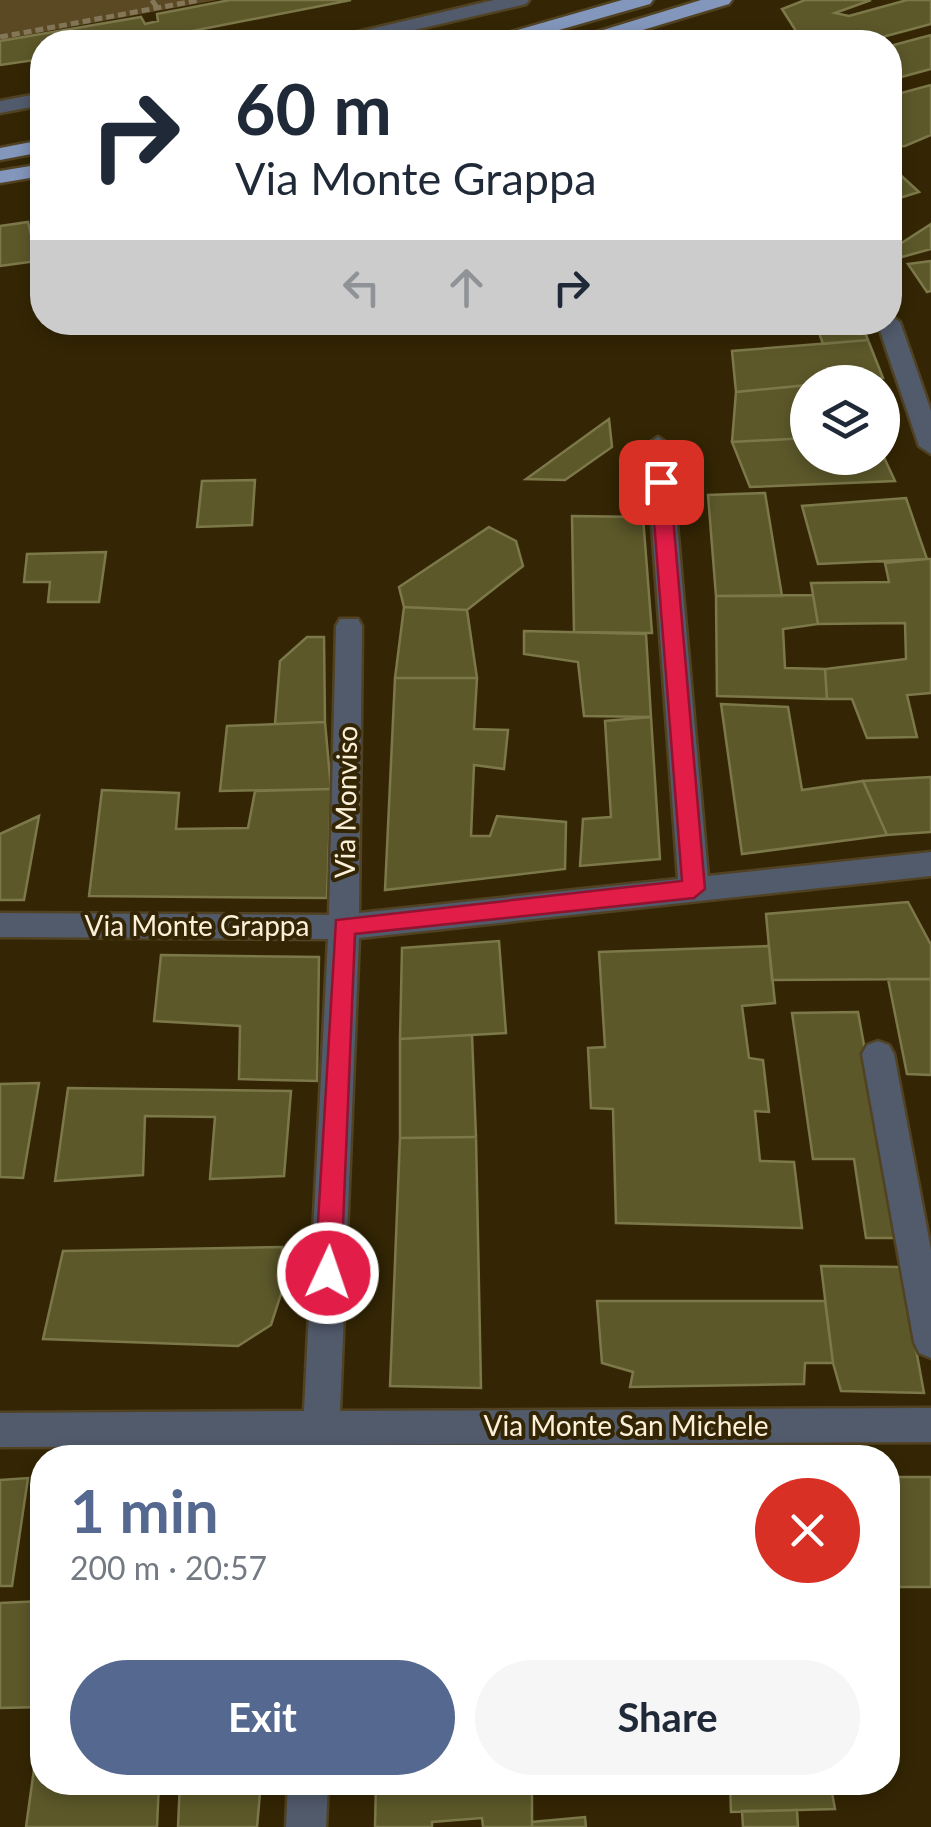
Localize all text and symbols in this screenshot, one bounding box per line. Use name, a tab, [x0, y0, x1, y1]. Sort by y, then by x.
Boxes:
text: 60 m	[235, 66, 392, 150]
icon: right	[70, 70, 200, 200]
text: Via Monte Grappa	[235, 151, 597, 205]
icon: left	[334, 260, 389, 315]
icon: ahead	[439, 260, 494, 315]
icon: right	[544, 260, 599, 315]
map controls	[790, 365, 900, 475]
button: layers	[790, 365, 900, 475]
pin	[619, 440, 704, 525]
icon: arrive	[634, 455, 689, 510]
street label: Via Monviso	[327, 725, 363, 879]
street label: Via Monte Grappa	[85, 908, 309, 942]
position arrow	[276, 1221, 380, 1325]
street label: Via Monte San Michele	[484, 1408, 768, 1442]
text: 1 min	[70, 1474, 219, 1546]
button: close	[755, 1478, 860, 1583]
text: 200 m · 20:57	[70, 1548, 267, 1587]
button: Exit	[70, 1660, 455, 1775]
button: Share	[475, 1660, 860, 1775]

